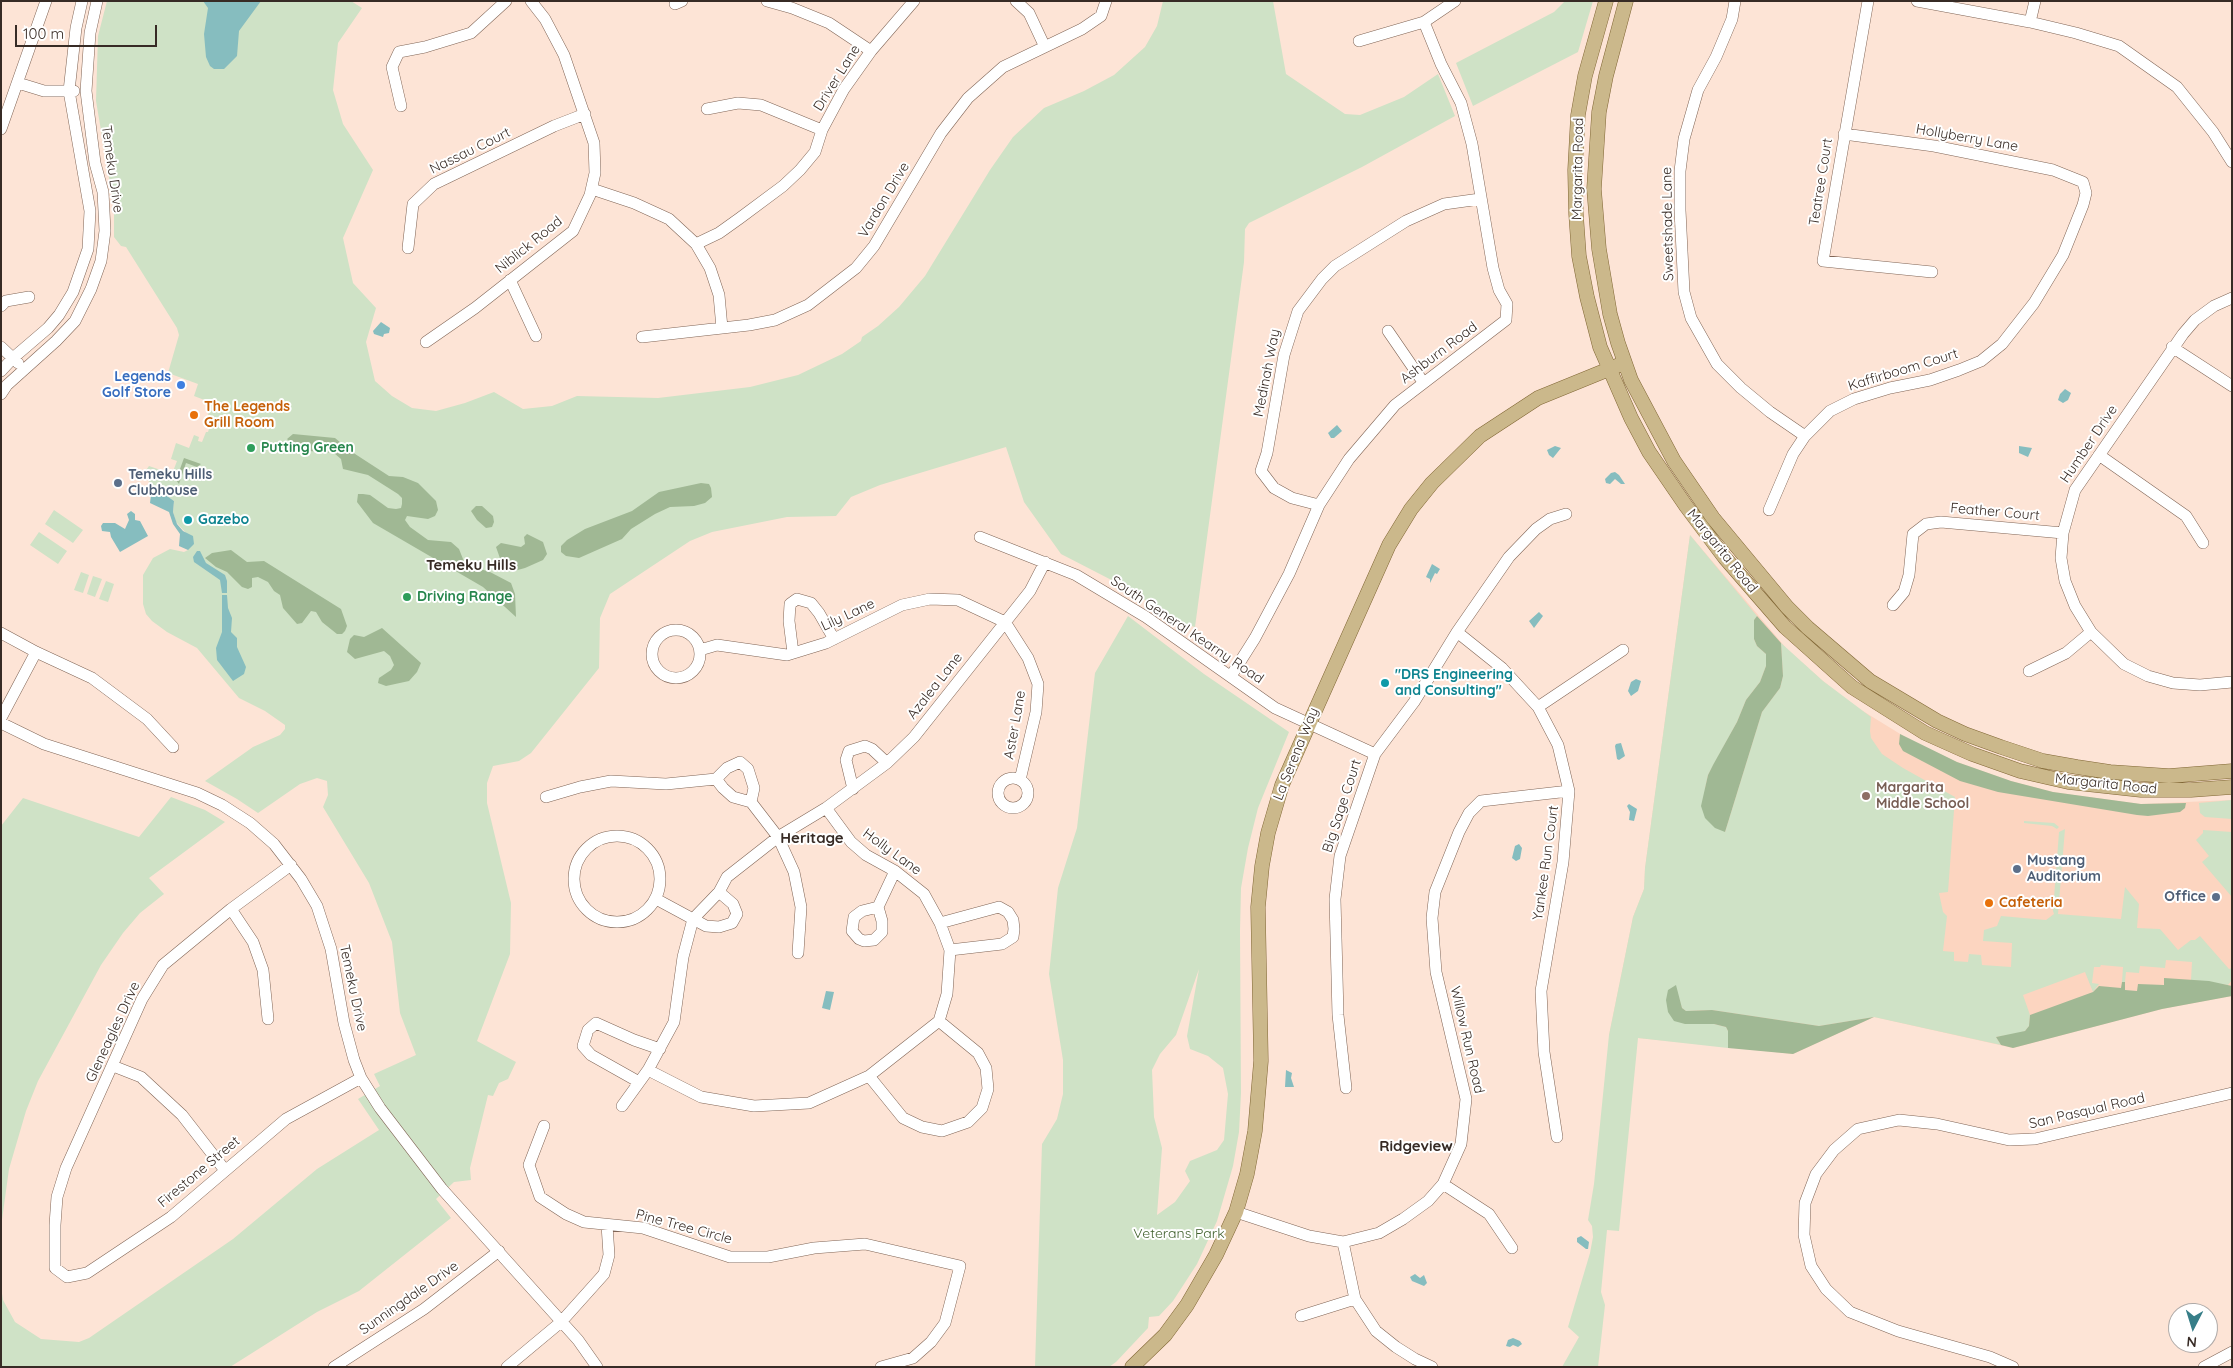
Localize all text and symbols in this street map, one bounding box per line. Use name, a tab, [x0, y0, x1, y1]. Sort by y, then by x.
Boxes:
scale bar	[18, 15, 160, 47]
text: 100 m	[23, 24, 64, 43]
street label: Driver Lane	[810, 42, 864, 114]
street label: Margarita Road	[1569, 118, 1587, 220]
street label: Hollyberry Lane	[1915, 121, 2019, 155]
street label: Temeku Drive	[98, 124, 126, 214]
street label: Nassau Court	[427, 124, 513, 178]
street label: Teatree Court	[1806, 137, 1836, 227]
street label: Vardon Drive	[855, 159, 913, 241]
street label: Sweetshade Lane	[1659, 167, 1677, 281]
street label: Niblick Road	[492, 213, 566, 277]
street label: Ashburn Road	[1397, 319, 1481, 387]
street label: Medinah Way	[1250, 328, 1284, 418]
street label: Kaffirboom Court	[1846, 345, 1960, 395]
place label: Legends Golf Store	[102, 369, 171, 402]
marker: Legends Golf Store	[175, 379, 187, 391]
place label: The Legends Grill Room	[204, 399, 290, 432]
street label: Humber Drive	[2057, 402, 2121, 486]
marker: The Legends Grill Room	[188, 409, 200, 421]
place label: Putting Green	[261, 440, 354, 456]
marker: Putting Green	[245, 442, 257, 454]
place label: Temeku Hills Clubhouse	[128, 467, 212, 500]
marker: Temeku Hills Clubhouse	[112, 477, 124, 489]
street label: Feather Court	[1950, 500, 2040, 524]
street label: Margarita Road	[1683, 506, 1761, 596]
place label: Gazebo	[198, 512, 249, 528]
marker: Gazebo	[182, 514, 194, 526]
district label: Temeku Hills	[426, 556, 516, 574]
street label: South General Kearny Road	[1107, 573, 1267, 687]
place label: Driving Range	[417, 589, 512, 605]
marker: Driving Range	[401, 591, 413, 603]
street label: Lily Lane	[819, 595, 877, 635]
street label: Azalea Lane	[904, 649, 966, 723]
place label: "DRS Engineering and Consulting"	[1395, 667, 1513, 700]
marker: "DRS Engineering and Consulting"	[1379, 677, 1391, 689]
street label: Aster Lane	[1001, 689, 1029, 761]
street label: La Serena Way	[1270, 705, 1322, 803]
street label: Big Sage Court	[1319, 757, 1365, 855]
street label: Margarita Road	[2054, 770, 2158, 798]
place label: Margarita Middle School	[1876, 780, 1969, 812]
marker: Margarita Middle School	[1860, 790, 1872, 802]
street label: Yankee Run Court	[1530, 805, 1562, 921]
street label: Holly Lane	[859, 825, 925, 879]
district label: Heritage	[780, 829, 844, 847]
place label: Mustang Auditorium	[2027, 853, 2101, 886]
marker: Mustang Auditorium	[2011, 863, 2023, 875]
place label: Office	[2164, 889, 2206, 905]
marker: Office	[2210, 891, 2222, 903]
place label: Cafeteria	[1999, 895, 2063, 911]
marker: Cafeteria	[1983, 897, 1995, 909]
street label: Temeku Drive	[336, 943, 370, 1033]
street label: Gleneagles Drive	[82, 979, 144, 1085]
street label: Willow Run Road	[1447, 985, 1487, 1095]
street label: San Pasqual Road	[2027, 1090, 2147, 1132]
street label: Firestone Street	[155, 1133, 243, 1211]
district label: Ridgeview	[1379, 1137, 1453, 1155]
street label: Pine Tree Circle	[634, 1206, 734, 1248]
park label: Veterans Park	[1133, 1226, 1225, 1242]
street label: Sunningdale Drive	[356, 1258, 462, 1338]
north arrow	[2168, 1303, 2218, 1353]
text: N	[2186, 1333, 2198, 1351]

